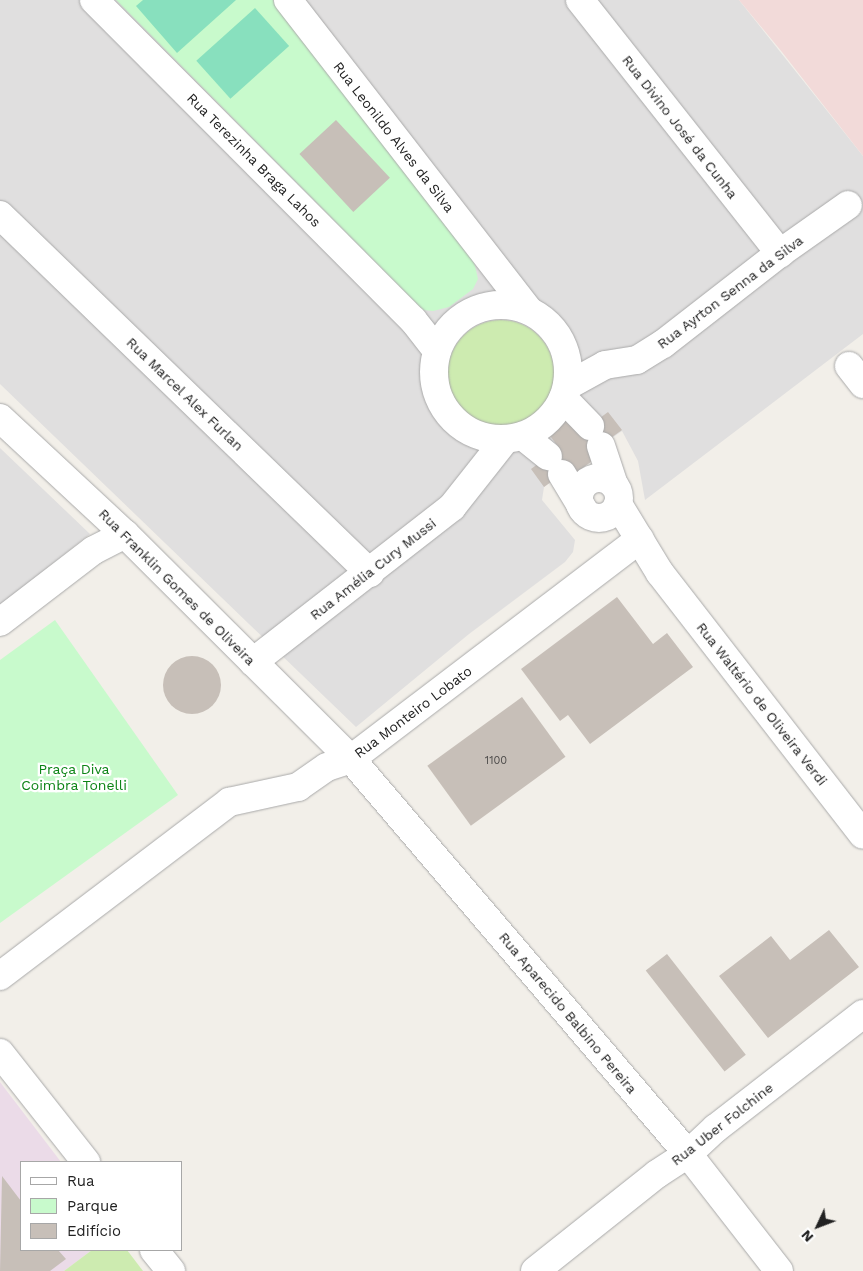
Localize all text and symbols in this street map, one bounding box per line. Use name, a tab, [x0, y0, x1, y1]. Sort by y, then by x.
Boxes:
street label: Rua Divino José da Cunha	[618, 51, 742, 203]
street label: Rua Leonildo Alves da Silva	[330, 58, 458, 216]
street label: Rua Terezinha Braga Lahos	[183, 89, 325, 231]
street label: Rua Ayrton Senna da Silva	[653, 231, 807, 353]
street label: Rua Marcel Alex Furlan	[123, 333, 247, 455]
street label: Rua Franklin Gomes de Oliveira	[95, 505, 259, 669]
street label: Rua Amélia Cury Mussi	[306, 514, 440, 624]
street label: Rua Waltério de Oliveira Verdi	[693, 619, 831, 789]
street label: Rua Monteiro Lobato	[351, 662, 475, 762]
house number: 1100	[485, 754, 507, 768]
park label: Praça Diva Coimbra Tonelli	[21, 761, 127, 794]
street label: Rua Aparecido Balbino Pereira	[495, 929, 641, 1097]
street label: Rua Uber Folchine	[668, 1079, 776, 1169]
legend	[20, 1161, 182, 1251]
text: Rua	[67, 1172, 95, 1190]
text: Parque	[67, 1197, 118, 1215]
north arrow	[793, 1201, 843, 1251]
text: Edifício	[67, 1222, 121, 1240]
text: N	[798, 1227, 816, 1245]

